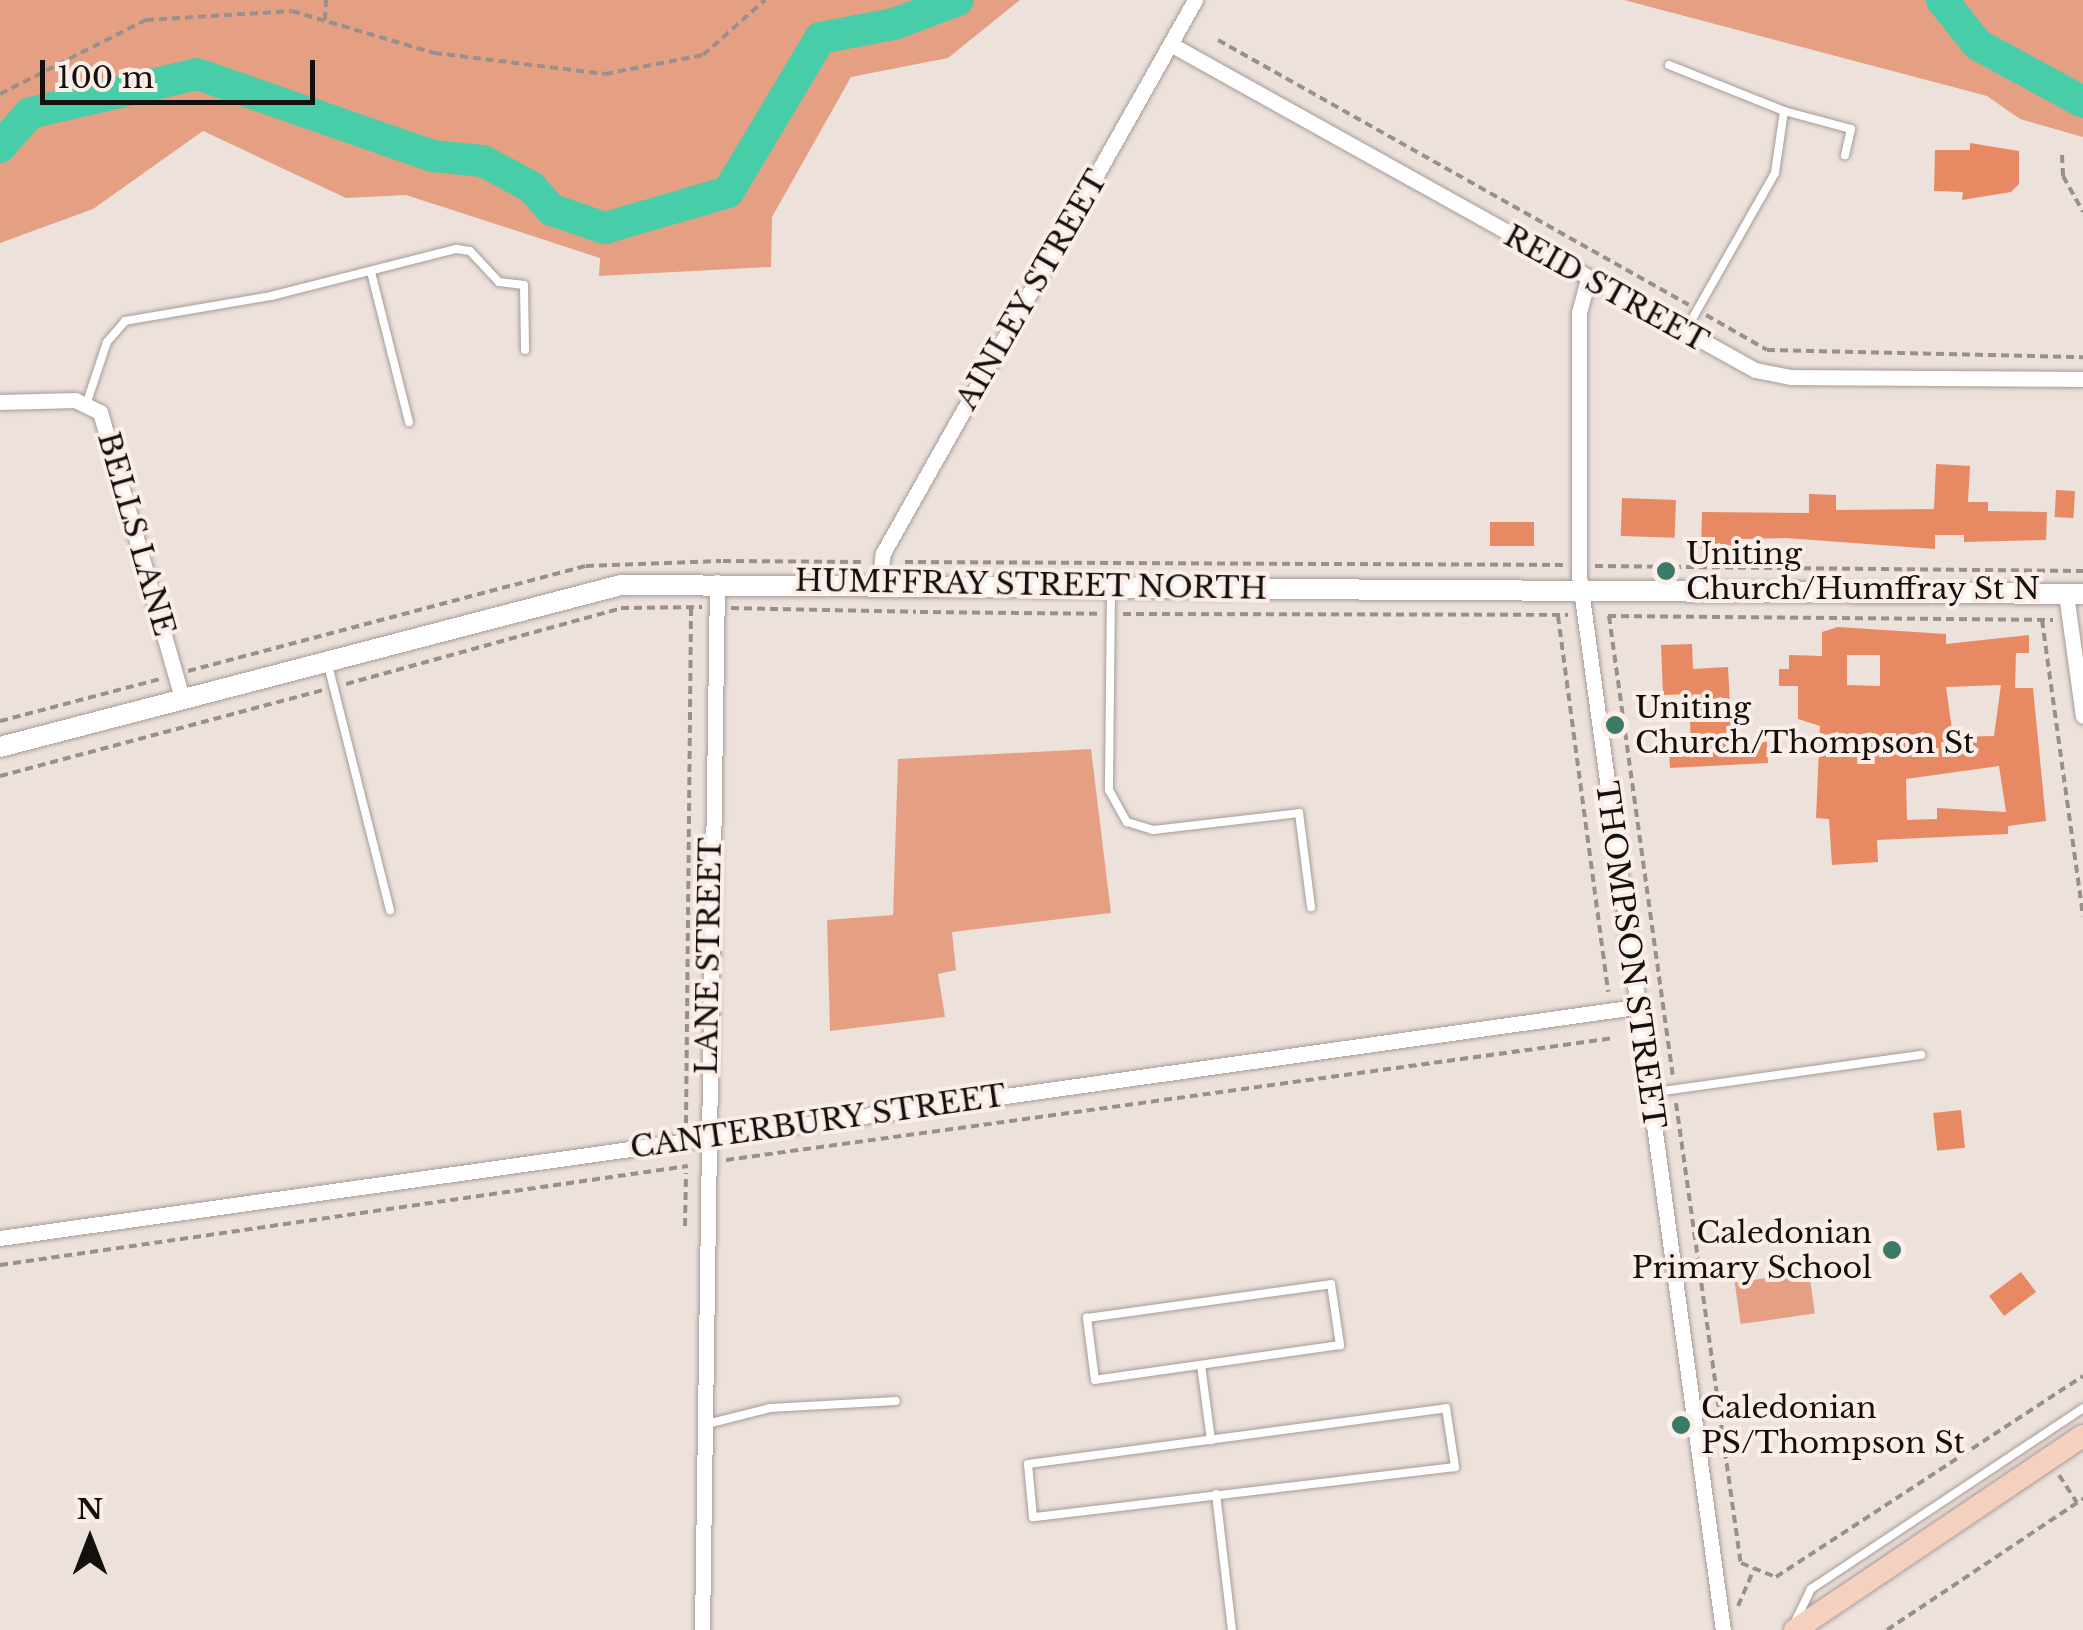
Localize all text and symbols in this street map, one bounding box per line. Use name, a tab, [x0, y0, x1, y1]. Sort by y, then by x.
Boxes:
scale bar	[45, 40, 320, 102]
text: 100 m	[57, 59, 154, 96]
street label: AINLEY STREET	[949, 163, 1115, 417]
street label: REID STREET	[1498, 218, 1714, 360]
street label: BELLS LANE	[90, 428, 182, 640]
place label: Uniting Church/Humffray St N	[1686, 536, 2041, 606]
marker: Uniting Church/Humffray St N	[1655, 560, 1677, 582]
street label: HUMFFRAY STREET NORTH	[794, 563, 1268, 607]
place label: Uniting Church/Thompson St	[1635, 690, 1974, 760]
marker: Uniting Church/Thompson St	[1604, 714, 1626, 736]
street label: THOMPSON STREET	[1588, 779, 1672, 1131]
street label: LANE STREET	[689, 837, 729, 1075]
street label: CANTERBURY STREET	[627, 1078, 1009, 1166]
place label: Caledonian Primary School	[1631, 1215, 1872, 1286]
marker: Caledonian Primary School	[1881, 1239, 1903, 1261]
place label: Caledonian PS/Thompson St	[1701, 1390, 1965, 1460]
marker: Caledonian PS/Thompson St	[1670, 1414, 1692, 1436]
north arrow	[40, 1490, 140, 1590]
text: N	[77, 1492, 103, 1527]

